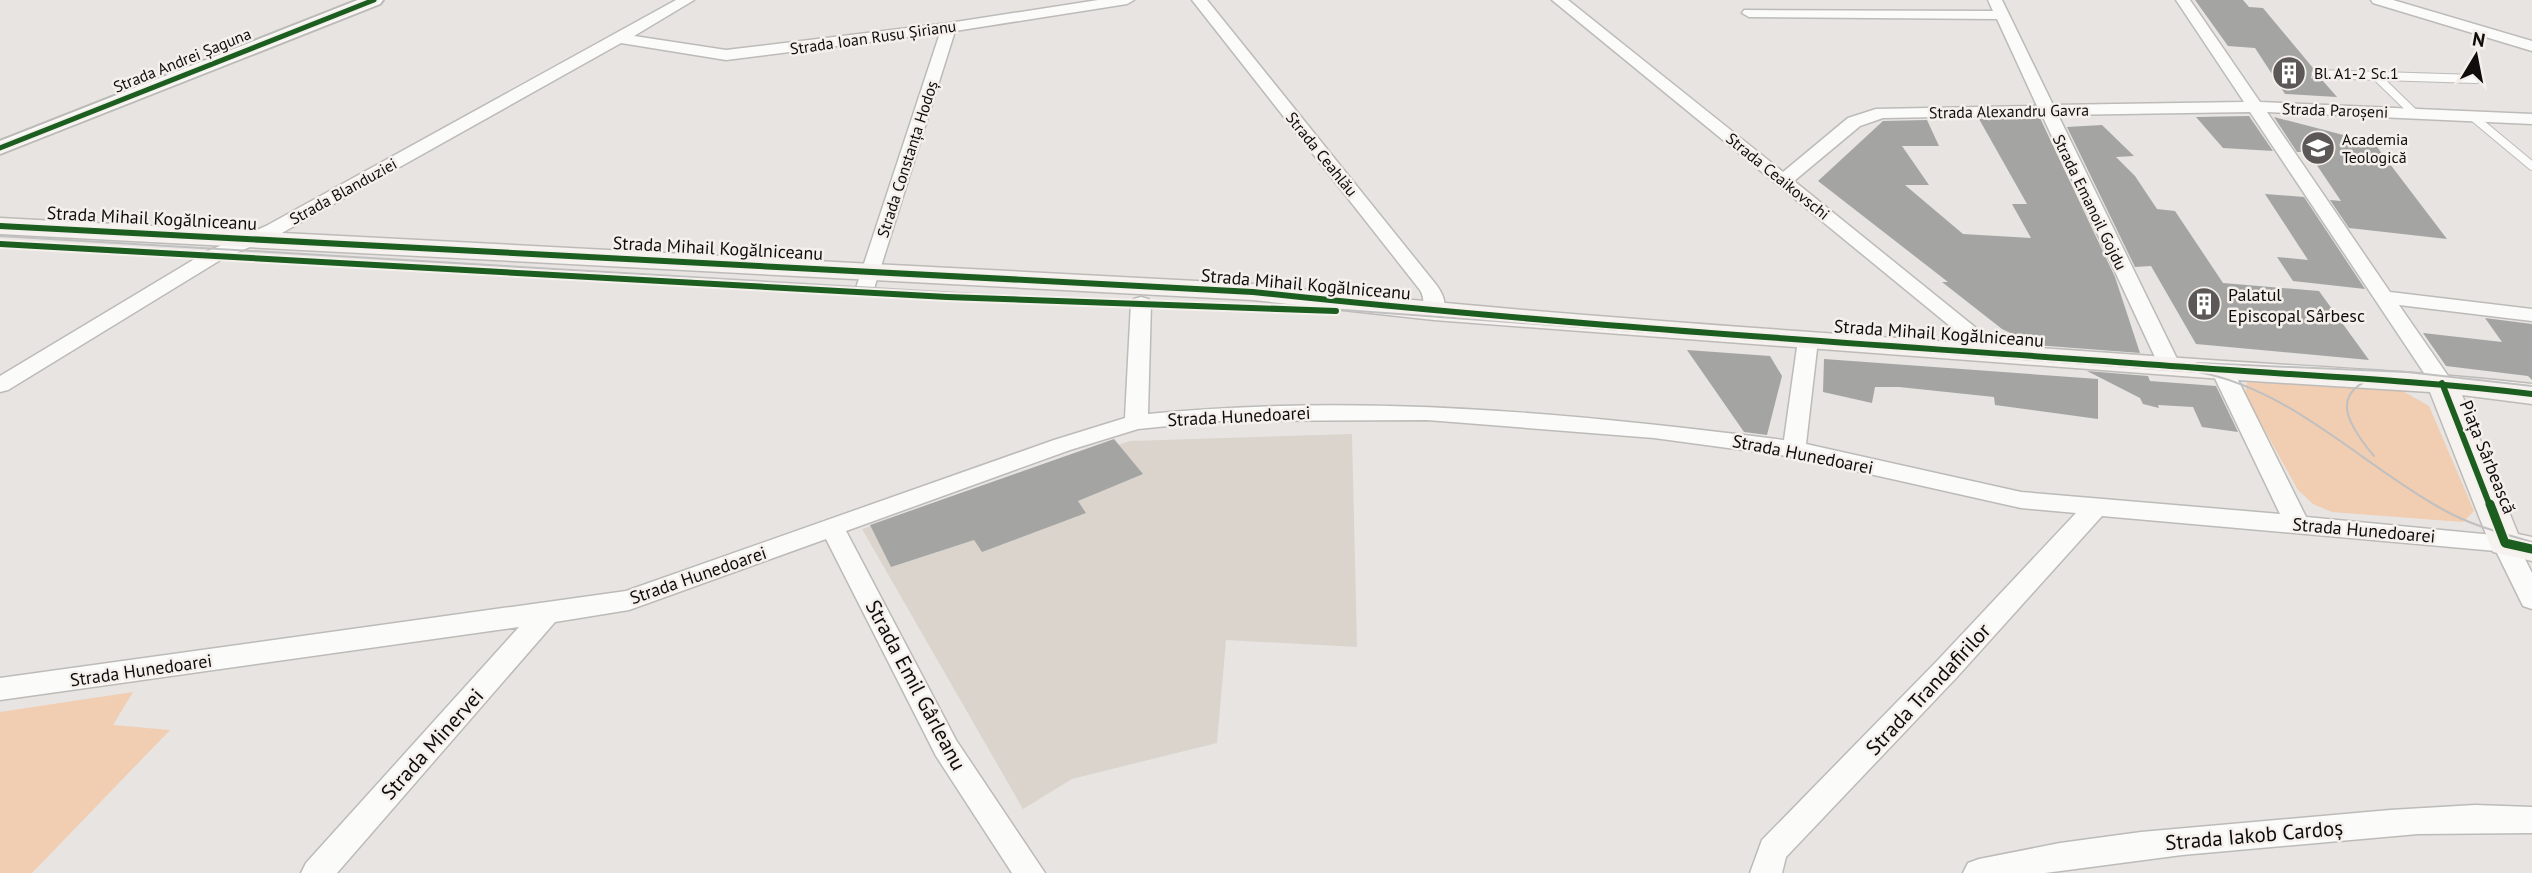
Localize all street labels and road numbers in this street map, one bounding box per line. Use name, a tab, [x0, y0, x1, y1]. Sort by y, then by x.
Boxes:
street label: Strada Ioan Rusu Șirianu	[789, 15, 957, 59]
street label: Strada Andrei Șaguna	[110, 23, 254, 97]
street label: Strada Constanța Hodoș	[872, 78, 942, 240]
street label: Strada Paroșeni	[2282, 98, 2388, 122]
street label: Strada Alexandru Gavra	[1929, 100, 2089, 122]
street label: Strada Ceahlău	[1282, 108, 1362, 200]
street label: Strada Ceaikovschi	[1722, 128, 1834, 224]
street label: Strada Emanoil Gojdu	[2049, 131, 2131, 273]
street label: Strada Blanduziei	[286, 153, 400, 229]
street label: Strada Mihail Kogălniceanu	[46, 201, 258, 235]
street label: Strada Mihail Kogălniceanu	[612, 231, 824, 265]
street label: Strada Mihail Kogălniceanu	[1200, 263, 1412, 305]
street label: Strada Mihail Kogălniceanu	[1833, 314, 2045, 352]
street label: Piața Sârbească	[2455, 397, 2521, 517]
street label: Strada Hunedoarei	[1167, 401, 1311, 431]
street label: Strada Hunedoarei	[1730, 429, 1876, 479]
street label: Strada Hunedoarei	[2292, 512, 2436, 548]
street label: Strada Hunedoarei	[627, 541, 769, 609]
street label: Strada Emil Gârleanu	[860, 595, 972, 775]
street label: Strada Trandafirilor	[1860, 617, 1996, 761]
street label: Strada Hunedoarei	[68, 649, 214, 691]
street label: Strada Minervei	[375, 683, 489, 805]
street label: Strada Iakob Cardoș	[2164, 814, 2344, 856]

